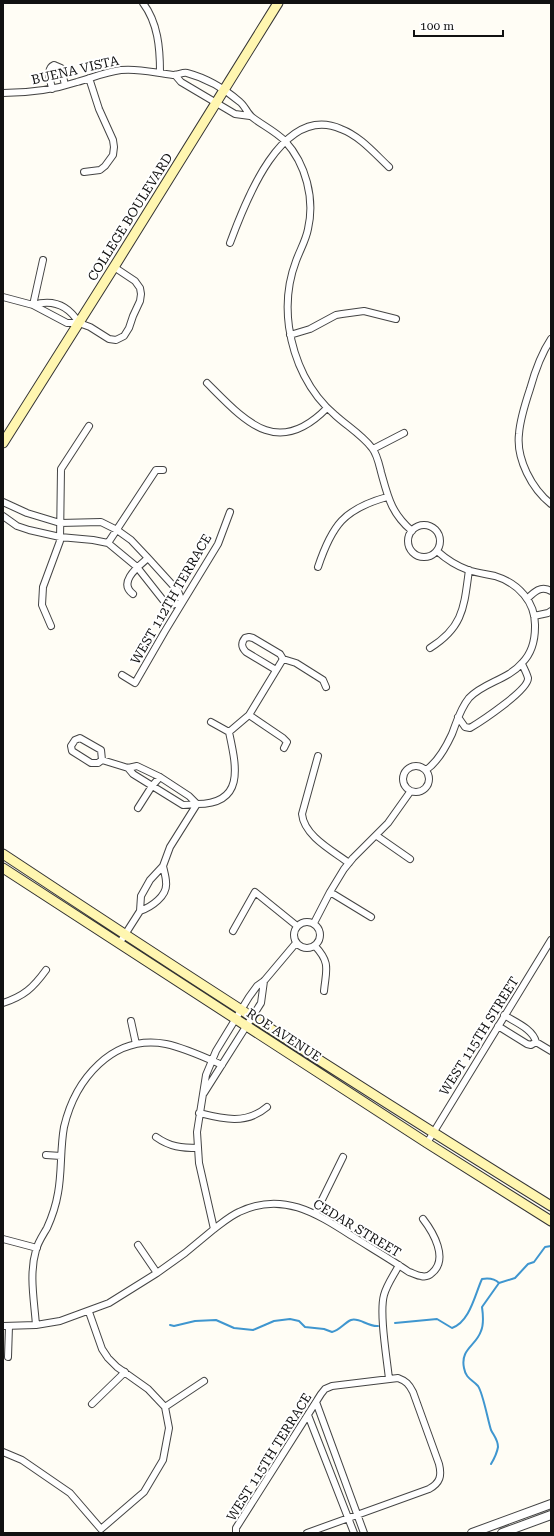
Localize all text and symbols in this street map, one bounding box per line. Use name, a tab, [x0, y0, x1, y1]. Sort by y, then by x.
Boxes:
scale bar	[414, 12, 503, 38]
text: 100 m	[420, 19, 454, 33]
street label: BUENA VISTA	[30, 53, 120, 87]
street label: COLLEGE BOULEVARD	[84, 150, 176, 284]
street label: WEST 112TH TERRACE	[128, 531, 214, 667]
street label: WEST 115TH STREET	[436, 974, 522, 1098]
street label: ROE AVENUE	[244, 1005, 324, 1065]
street label: CEDAR STREET	[310, 1196, 404, 1260]
street label: WEST 115TH TERRACE	[223, 1390, 315, 1524]

